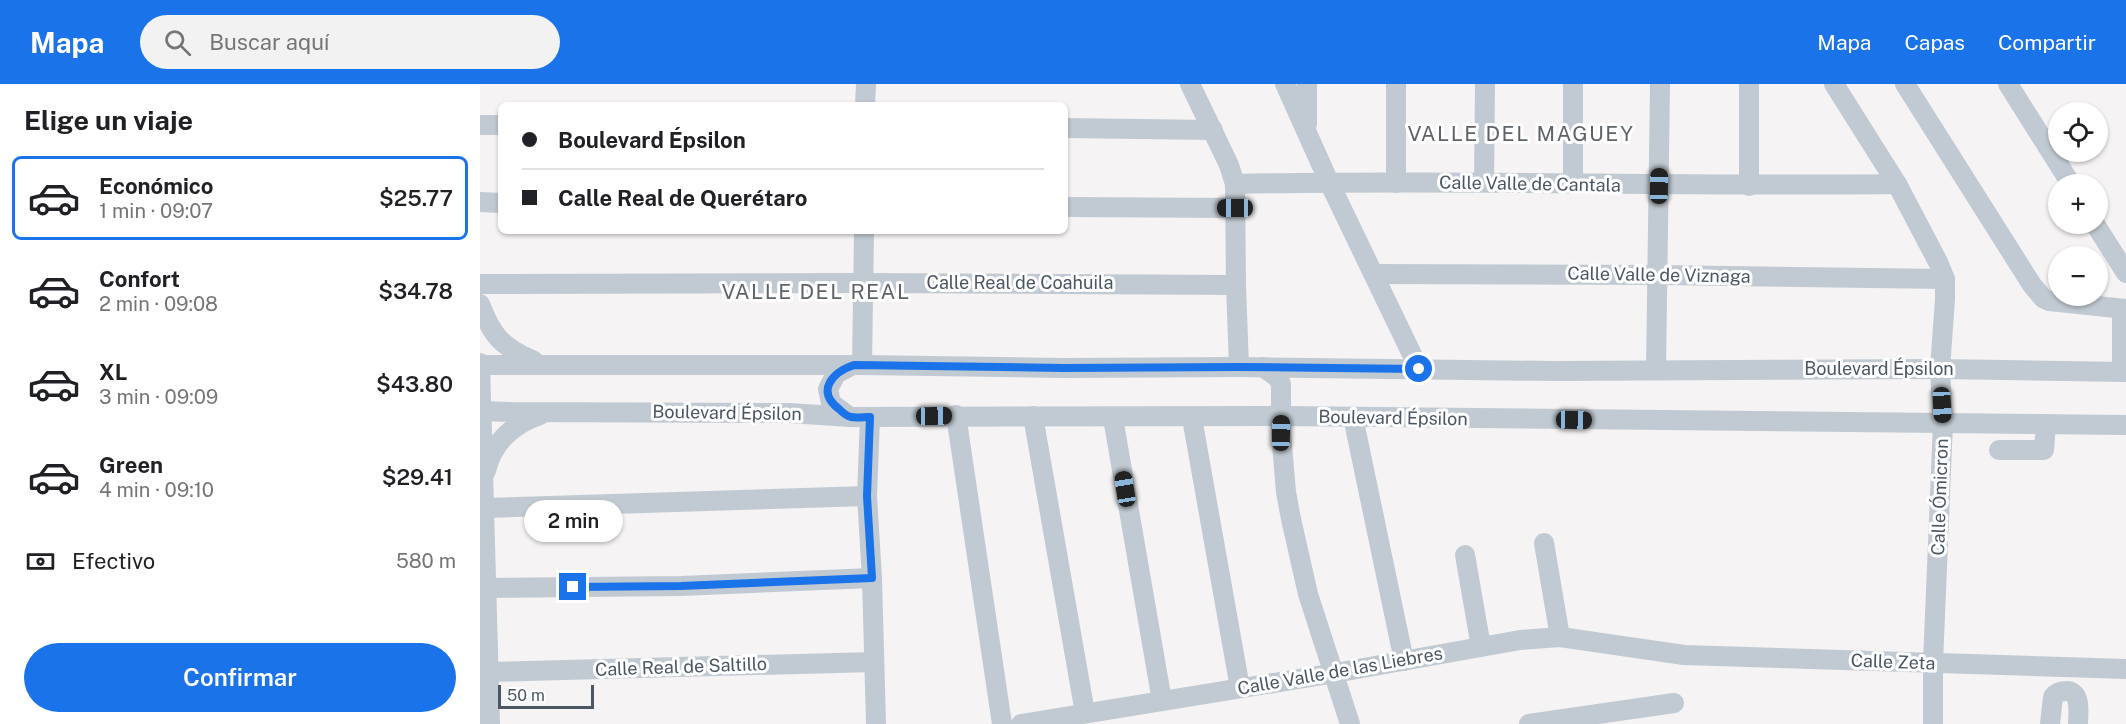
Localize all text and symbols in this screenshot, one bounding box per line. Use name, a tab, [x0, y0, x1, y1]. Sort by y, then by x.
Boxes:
search box	[140, 15, 560, 69]
text: Mapa	[30, 26, 104, 59]
icon: search	[161, 26, 194, 59]
text: Buscar aquí	[209, 29, 329, 55]
text: Mapa	[1817, 30, 1871, 55]
text: Capas	[1904, 30, 1965, 55]
text: Compartir	[1998, 30, 2096, 55]
map controls	[2048, 102, 2108, 306]
button: locate	[2048, 102, 2108, 162]
text: Elige un viaje	[24, 104, 193, 136]
district label: VALLE DEL MAGUEY	[1407, 121, 1635, 146]
text: Boulevard Épsilon	[558, 127, 746, 153]
car	[1650, 168, 1668, 204]
icon: car	[27, 171, 81, 225]
street label: Calle Valle de Cantala	[1439, 171, 1621, 196]
text: Económico	[99, 173, 214, 199]
button: +	[2048, 174, 2108, 234]
text: $25.77	[379, 185, 453, 211]
text: Calle Real de Querétaro	[558, 185, 807, 211]
text: 1 min · 09:07	[99, 199, 213, 223]
car	[1217, 199, 1253, 217]
button: −	[2048, 246, 2108, 306]
street label: Calle Valle de Viznaga	[1567, 262, 1751, 287]
icon: car	[27, 264, 81, 318]
text: Confort	[99, 266, 180, 292]
street label: Calle Real de Coahuila	[927, 272, 1113, 293]
text: $34.78	[378, 278, 453, 304]
district label: VALLE DEL REAL	[721, 279, 911, 304]
text: 2 min · 09:08	[99, 292, 218, 316]
route start	[1405, 355, 1432, 382]
icon: car	[27, 357, 81, 411]
street label: Boulevard Épsilon	[1804, 357, 1954, 379]
text: XL	[99, 359, 127, 385]
text: $43.80	[376, 371, 453, 397]
text: 3 min · 09:09	[99, 385, 218, 409]
car	[1932, 387, 1952, 423]
street label: Boulevard Épsilon	[652, 400, 802, 424]
street label: Boulevard Épsilon	[1318, 405, 1468, 429]
car	[916, 407, 952, 425]
car	[1556, 411, 1592, 429]
car	[1272, 415, 1290, 451]
street label: Calle Ómicron	[1926, 438, 1952, 556]
icon: car	[27, 450, 81, 504]
text: Green	[99, 452, 163, 478]
text: $29.41	[382, 464, 453, 490]
car	[1113, 470, 1137, 508]
text: 4 min · 09:10	[99, 478, 214, 502]
callout: 2 min	[524, 500, 622, 542]
text: 2 min	[548, 509, 599, 533]
icon: cash	[24, 545, 57, 578]
text: Efectivo	[72, 548, 155, 574]
text: 580 m	[396, 549, 456, 573]
route end	[559, 573, 586, 600]
street label: Calle Valle de las Liebres	[1236, 642, 1444, 699]
button: Confirmar	[24, 643, 456, 712]
street label: Calle Zeta	[1850, 650, 1936, 673]
street label: Calle Real de Saltillo	[595, 653, 767, 680]
scale bar	[498, 682, 594, 710]
text: 50 m	[507, 686, 545, 705]

